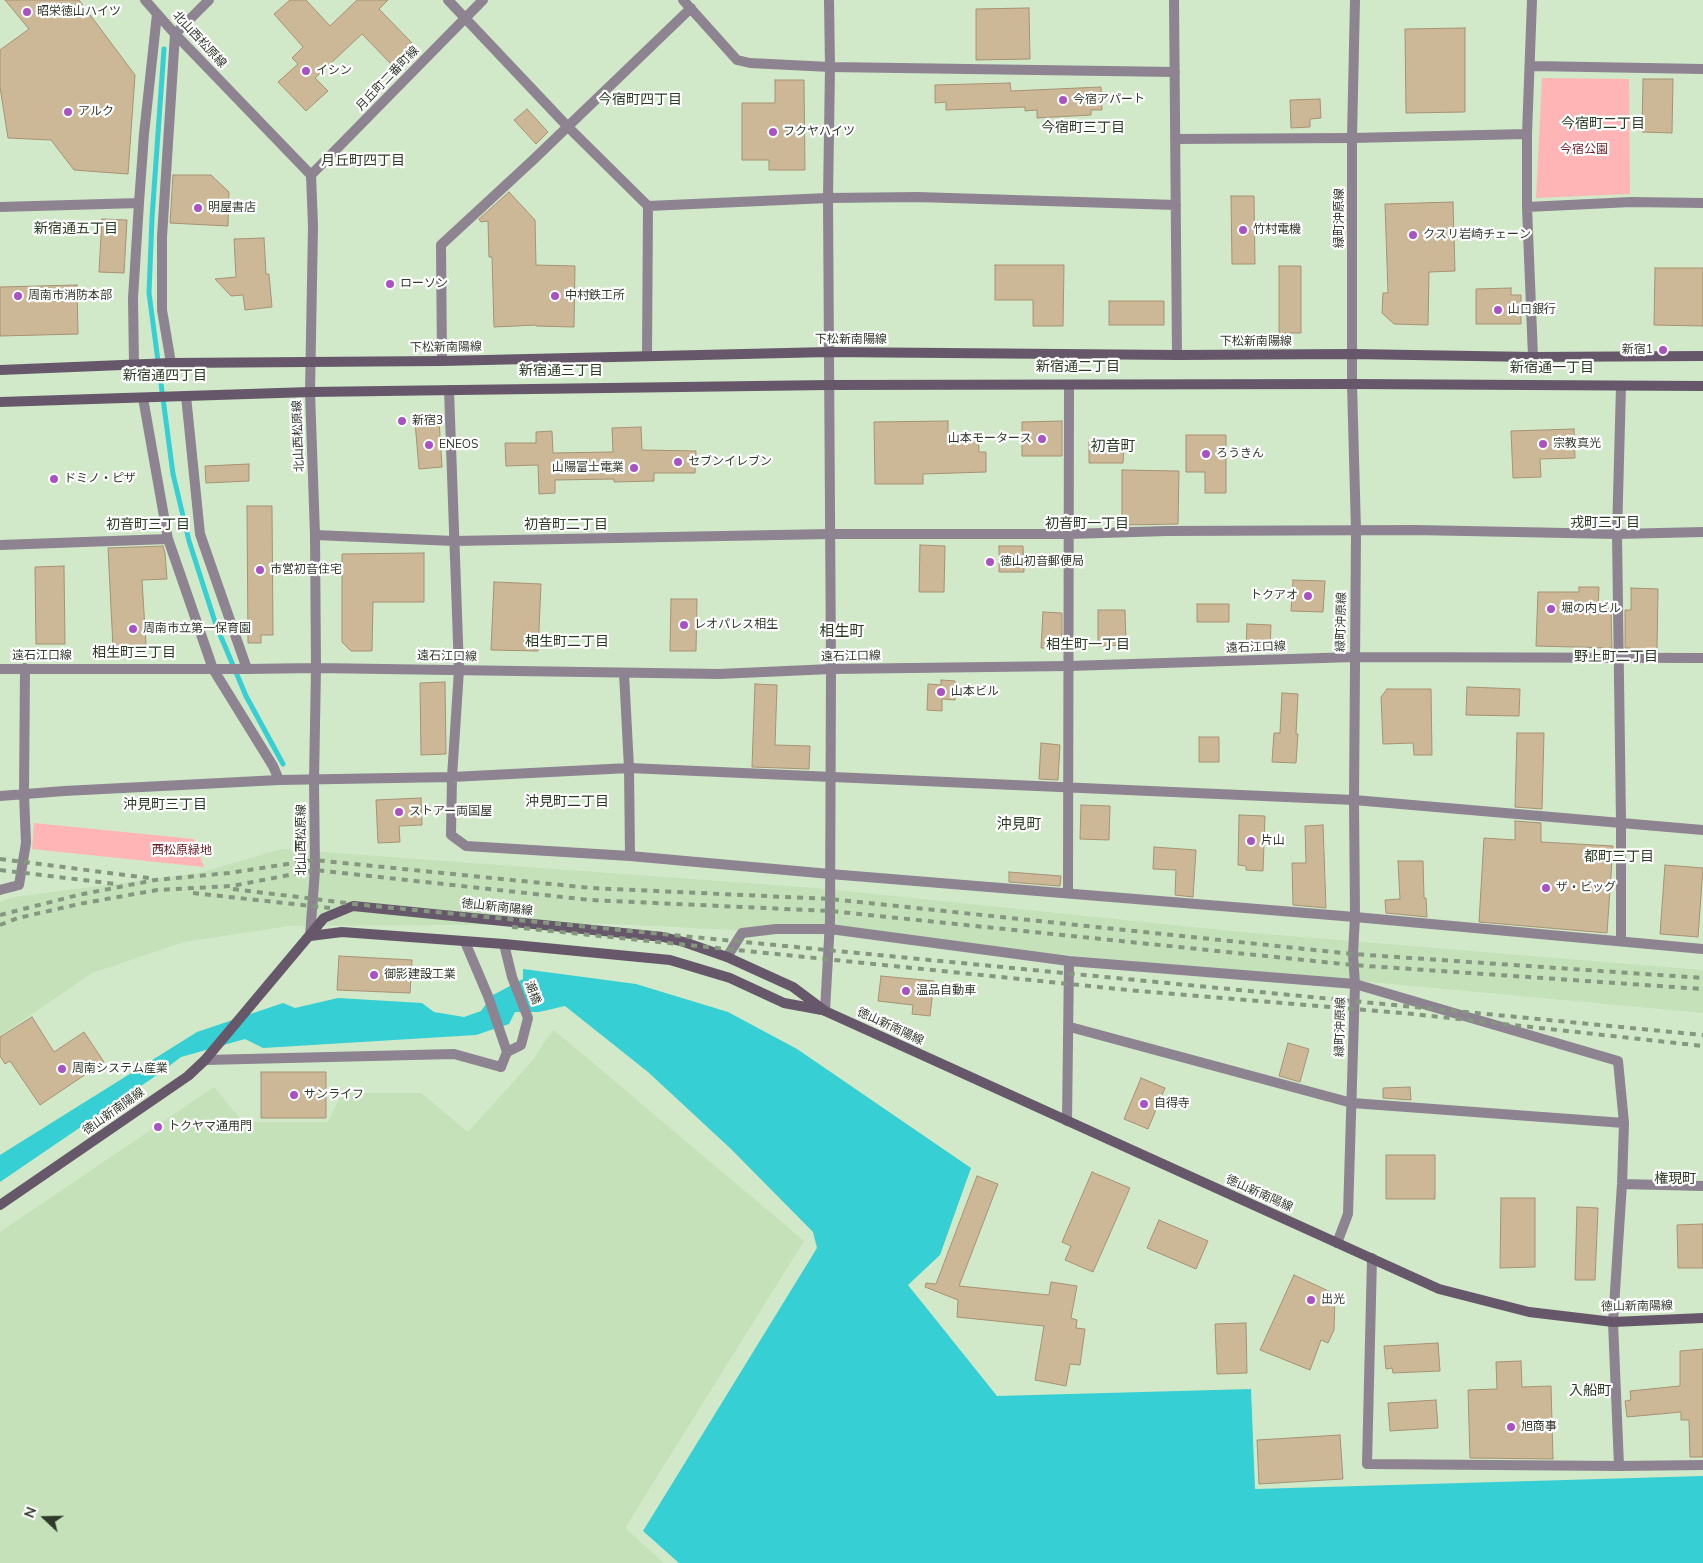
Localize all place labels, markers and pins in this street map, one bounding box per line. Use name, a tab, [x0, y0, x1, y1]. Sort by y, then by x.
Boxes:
place label: 昭栄徳山ハイツ	[37, 5, 121, 19]
marker: 昭栄徳山ハイツ	[21, 6, 33, 18]
place label: イシン	[316, 64, 352, 78]
marker: イシン	[300, 65, 312, 77]
place label: 今宿アパート	[1073, 93, 1145, 107]
marker: 今宿アパート	[1057, 94, 1069, 106]
place label: アルク	[78, 105, 114, 119]
marker: アルク	[62, 106, 74, 118]
place label: フクヤハイツ	[783, 125, 855, 139]
marker: フクヤハイツ	[767, 126, 779, 138]
place label: 明屋書店	[208, 201, 256, 215]
marker: 明屋書店	[192, 202, 204, 214]
place label: 竹村電機	[1253, 223, 1301, 237]
marker: 竹村電機	[1237, 224, 1249, 236]
place label: クスリ岩崎チェーン	[1423, 228, 1531, 242]
marker: クスリ岩崎チェーン	[1407, 229, 1419, 241]
place label: ローソン	[400, 277, 448, 291]
marker: ローソン	[384, 278, 396, 290]
place label: 周南市消防本部	[28, 289, 112, 303]
place label: 中村鉄工所	[565, 289, 625, 303]
marker: 周南市消防本部	[12, 290, 24, 302]
marker: 中村鉄工所	[549, 290, 561, 302]
place label: 山口銀行	[1508, 303, 1556, 317]
marker: 山口銀行	[1492, 304, 1504, 316]
place label: 新宿1	[1622, 343, 1653, 357]
marker: 新宿1	[1657, 344, 1669, 356]
place label: 新宿3	[412, 414, 443, 428]
marker: 新宿3	[396, 415, 408, 427]
place label: 山本モータース	[948, 432, 1032, 446]
marker: 山本モータース	[1036, 433, 1048, 445]
place label: 宗教真光	[1553, 437, 1601, 451]
place label: ENEOS	[439, 438, 478, 452]
marker: 宗教真光	[1537, 438, 1549, 450]
marker: ENEOS	[423, 439, 435, 451]
place label: ろうきん	[1216, 447, 1264, 461]
marker: ろうきん	[1200, 448, 1212, 460]
place label: セブンイレブン	[688, 455, 772, 469]
marker: セブンイレブン	[672, 456, 684, 468]
place label: 山陽富士電業	[552, 461, 624, 475]
marker: 山陽富士電業	[628, 462, 640, 474]
place label: ドミノ・ピザ	[64, 472, 136, 486]
marker: ドミノ・ピザ	[48, 473, 60, 485]
place label: 徳山初音郵便局	[1000, 555, 1084, 569]
marker: 徳山初音郵便局	[984, 556, 996, 568]
place label: 市営初音住宅	[270, 563, 342, 577]
marker: 市営初音住宅	[254, 564, 266, 576]
place label: トクアオ	[1250, 589, 1298, 603]
marker: トクアオ	[1302, 590, 1314, 602]
place label: 堀の内ビル	[1561, 602, 1621, 616]
marker: 堀の内ビル	[1545, 603, 1557, 615]
place label: レオパレス相生	[694, 618, 778, 632]
marker: レオパレス相生	[678, 619, 690, 631]
place label: 周南市立第一保育園	[143, 622, 251, 636]
marker: 周南市立第一保育園	[127, 623, 139, 635]
place label: 山本ビル	[951, 685, 999, 699]
marker: 山本ビル	[935, 686, 947, 698]
place label: ストアー両国屋	[409, 805, 492, 819]
marker: ストアー両国屋	[393, 806, 405, 818]
place label: 片山	[1261, 834, 1285, 848]
marker: 片山	[1245, 835, 1257, 847]
place label: ザ・ビッグ	[1556, 881, 1616, 895]
marker: ザ・ビッグ	[1540, 882, 1552, 894]
place label: 御影建設工業	[384, 968, 456, 982]
marker: 御影建設工業	[368, 969, 380, 981]
place label: 温品自動車	[916, 984, 976, 998]
marker: 温品自動車	[900, 985, 912, 997]
place label: 周南システム産業	[72, 1062, 168, 1076]
marker: 周南システム産業	[56, 1063, 68, 1075]
place label: サンライフ	[304, 1088, 364, 1102]
marker: サンライフ	[288, 1089, 300, 1101]
place label: 自得寺	[1154, 1097, 1190, 1111]
marker: 自得寺	[1138, 1098, 1150, 1110]
place label: トクヤマ通用門	[168, 1120, 252, 1134]
marker: トクヤマ通用門	[152, 1121, 164, 1133]
place label: 出光	[1321, 1293, 1345, 1307]
marker: 出光	[1305, 1294, 1317, 1306]
place label: 旭商事	[1521, 1420, 1557, 1434]
marker: 旭商事	[1505, 1421, 1517, 1433]

